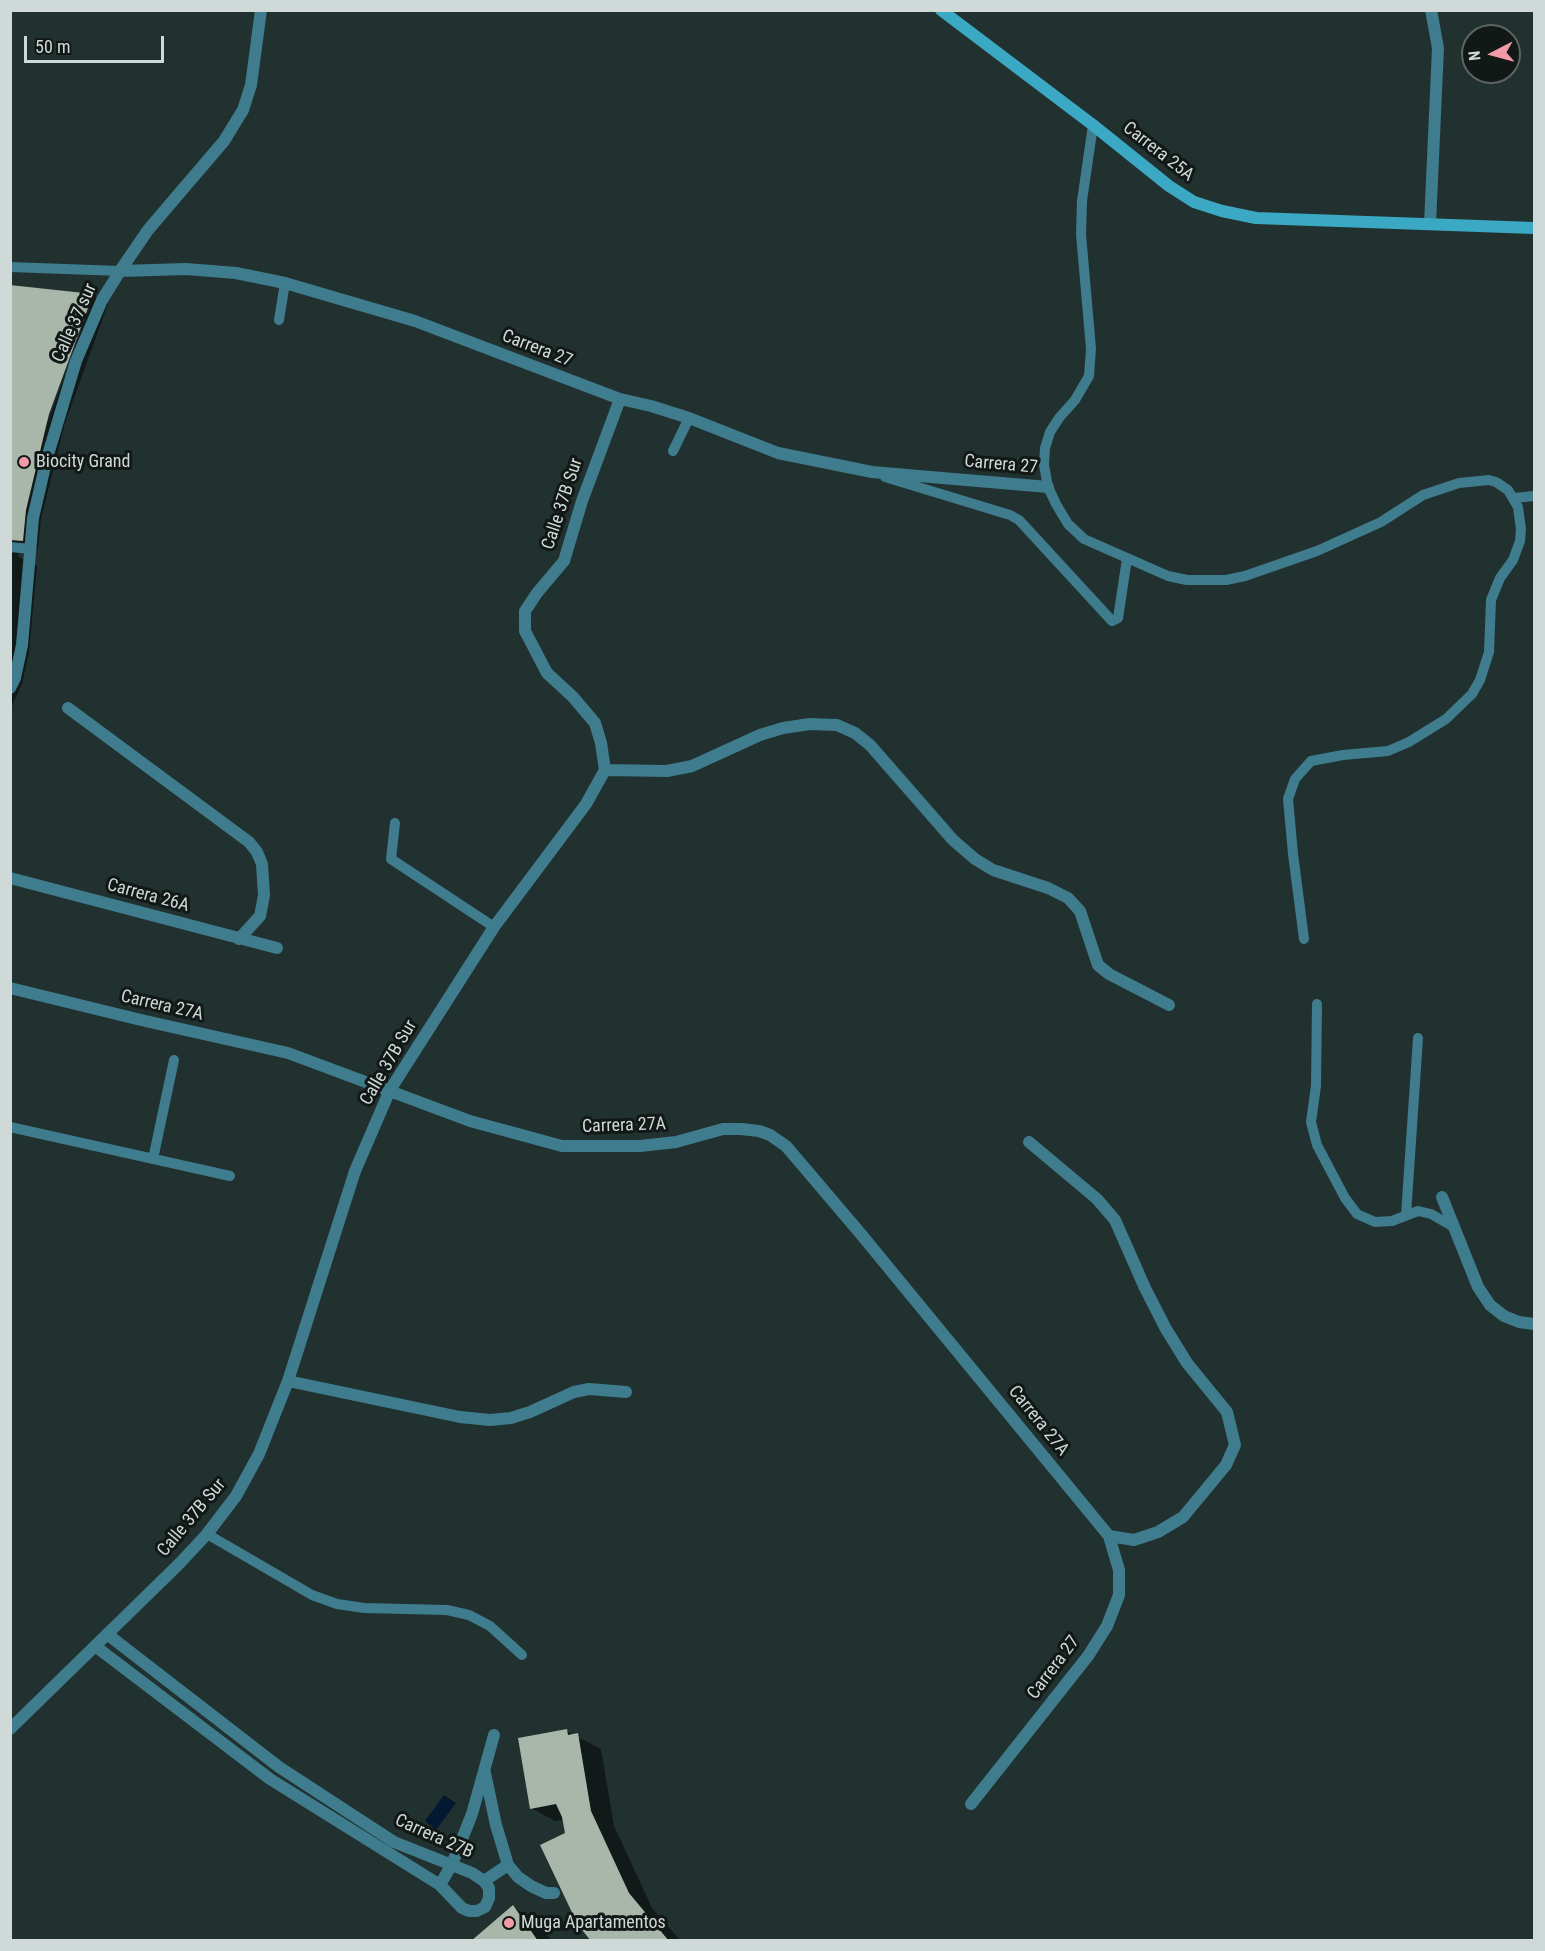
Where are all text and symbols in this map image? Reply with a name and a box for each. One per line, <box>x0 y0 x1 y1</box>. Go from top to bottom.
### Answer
scale bar <box>27 24 166 62</box>
north arrow <box>1461 24 1521 84</box>
text: 50 m <box>35 36 70 57</box>
text: N <box>1465 50 1485 62</box>
street label: Carrera 25A <box>1118 118 1198 186</box>
street label: Calle 37 sur <box>48 280 102 366</box>
street label: Carrera 27 <box>499 326 575 372</box>
place label: Biocity Grand <box>36 451 130 473</box>
street label: Carrera 27 <box>963 451 1039 479</box>
marker: Biocity Grand <box>17 455 31 469</box>
street label: Calle 37B Sur <box>538 456 588 552</box>
street label: Carrera 26A <box>105 875 191 917</box>
street label: Carrera 27A <box>119 986 205 1026</box>
street label: Calle 37B Sur <box>356 1017 422 1109</box>
street label: Carrera 27A <box>582 1114 666 1138</box>
street label: Carrera 27A <box>1003 1382 1073 1460</box>
street label: Calle 37B Sur <box>153 1475 231 1561</box>
street label: Carrera 27 <box>1023 1632 1085 1704</box>
street label: Carrera 27B <box>391 1810 477 1864</box>
place label: Muga Apartamentos <box>521 1912 666 1934</box>
marker: Muga Apartamentos <box>502 1916 516 1930</box>

